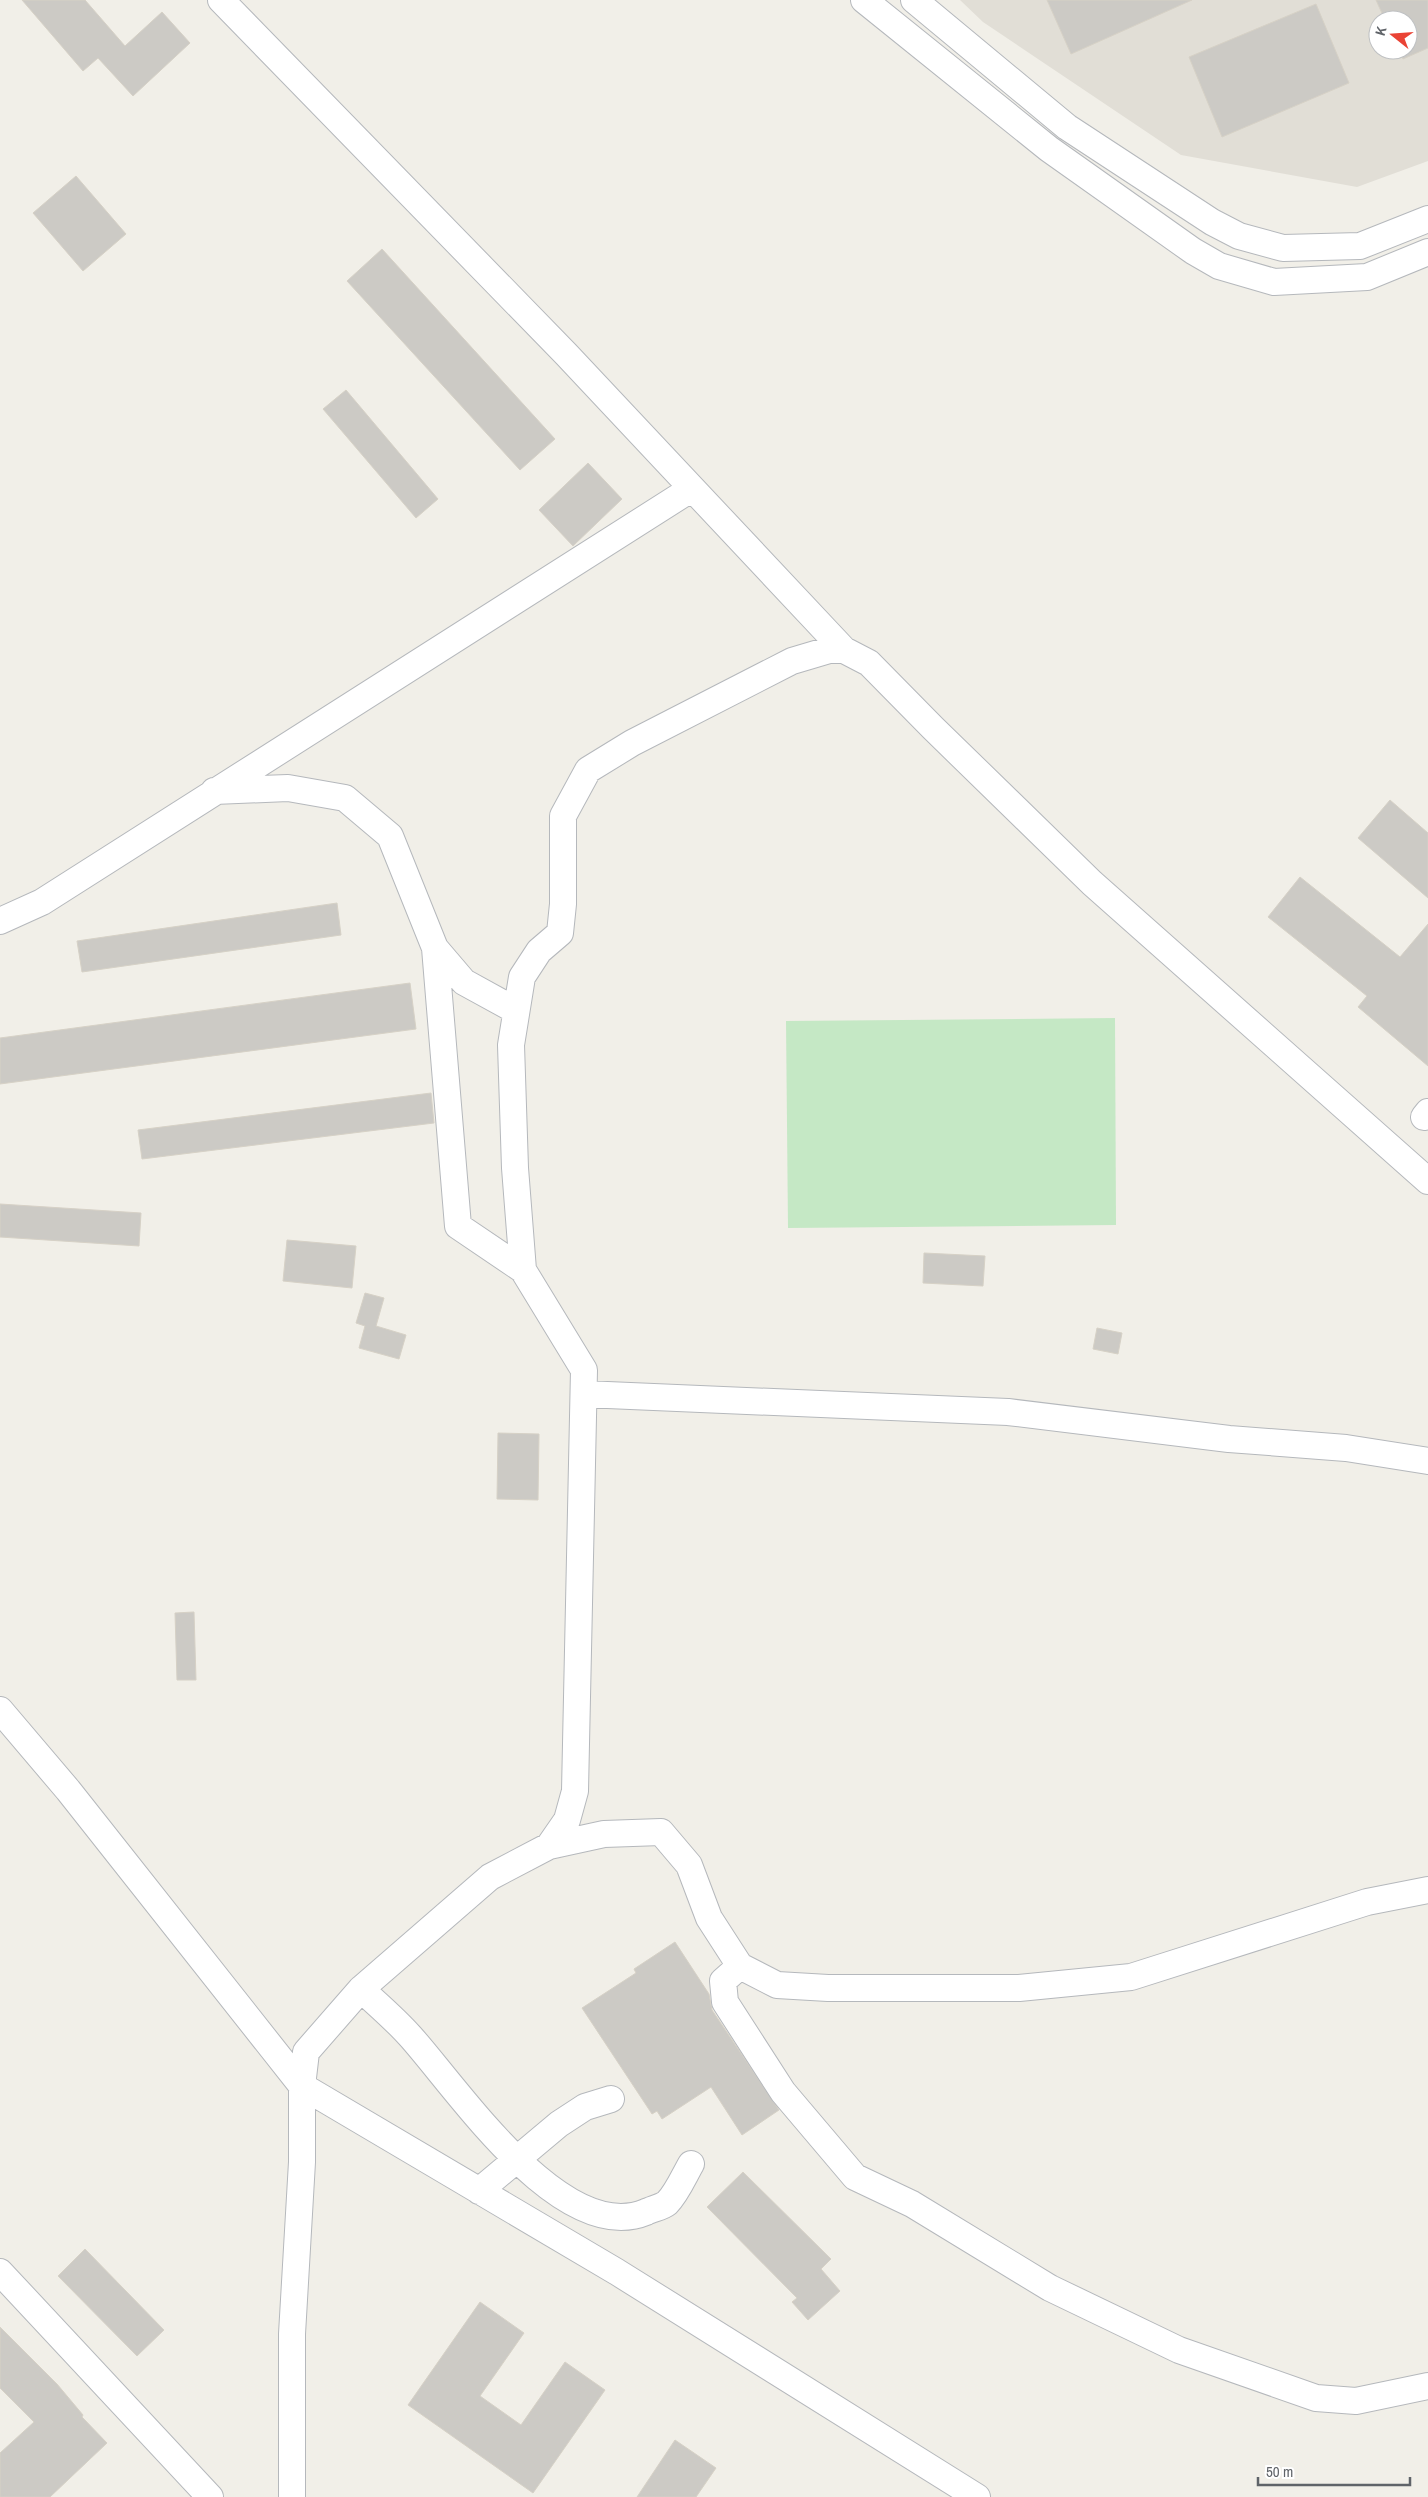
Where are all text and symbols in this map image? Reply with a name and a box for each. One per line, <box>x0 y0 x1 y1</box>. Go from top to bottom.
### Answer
north arrow <box>1368 10 1418 60</box>
text: K <box>1371 24 1391 38</box>
scale bar <box>1258 2454 1410 2486</box>
text: 50 m <box>1266 2461 1293 2482</box>

